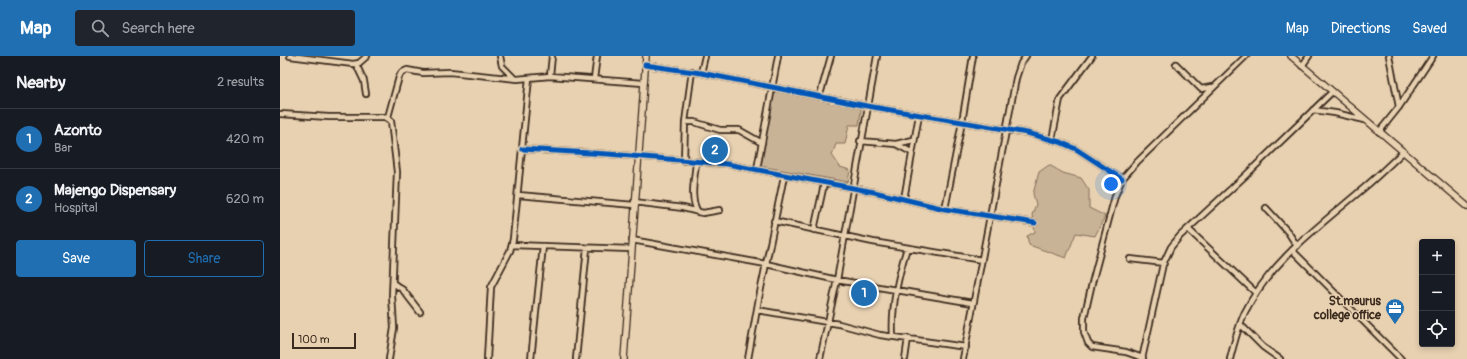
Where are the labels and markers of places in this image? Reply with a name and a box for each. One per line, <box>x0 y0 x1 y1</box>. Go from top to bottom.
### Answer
pin: 2 <box>702 135 728 165</box>
pin: 1 <box>851 278 877 308</box>
place label: St.maurus college office <box>1313 294 1382 323</box>
office icon: St.maurus college office <box>1384 297 1406 325</box>

